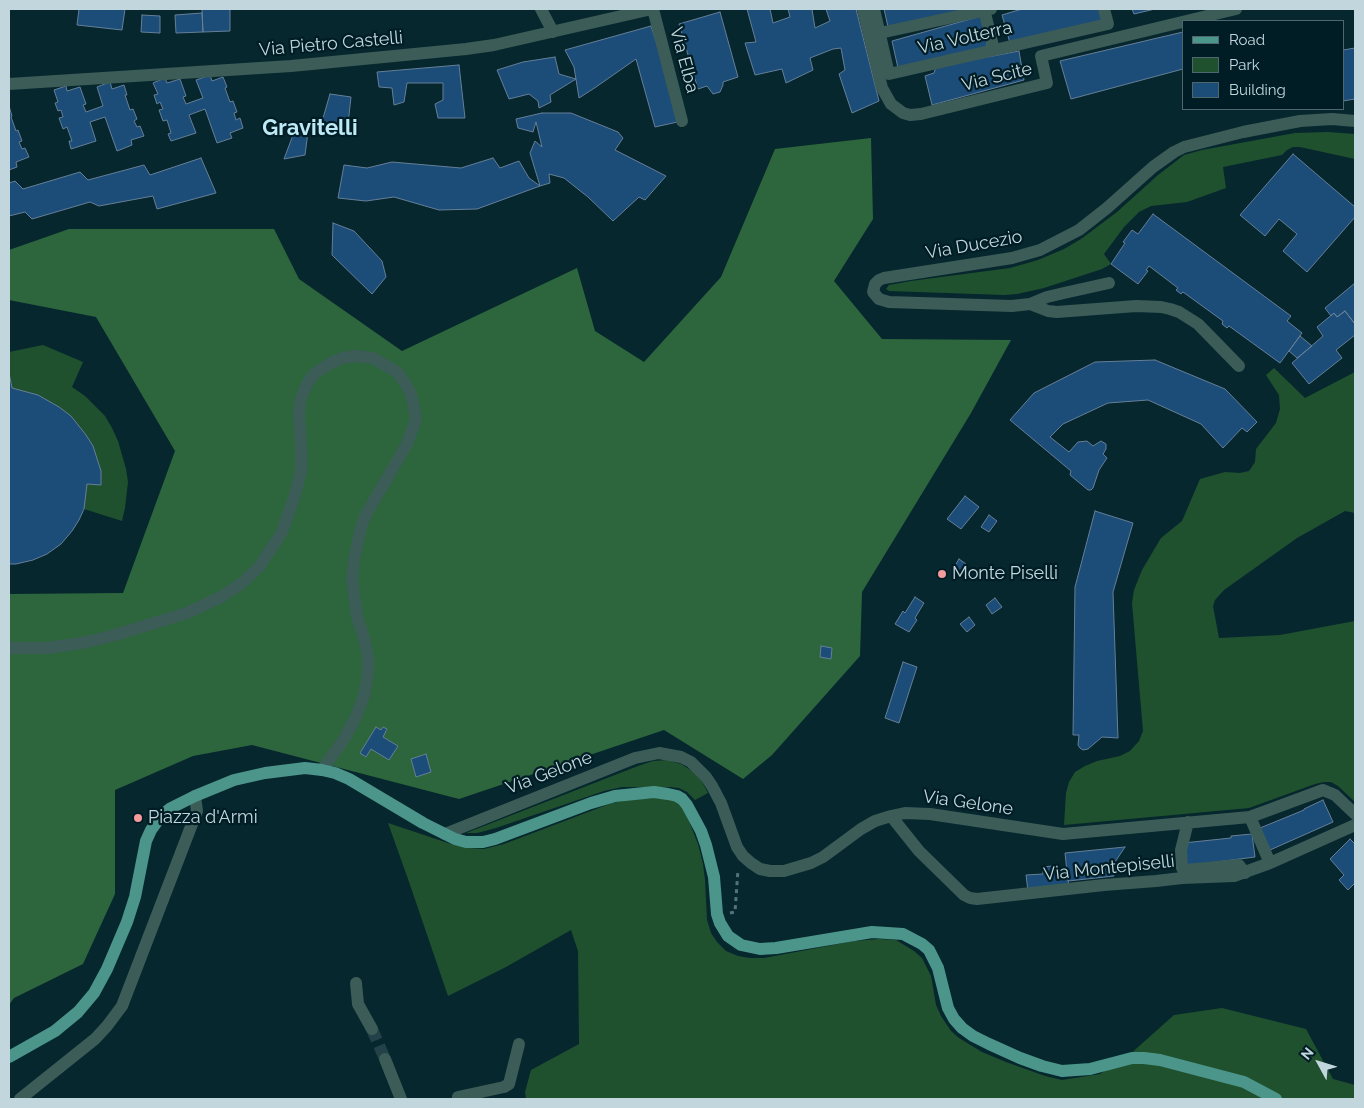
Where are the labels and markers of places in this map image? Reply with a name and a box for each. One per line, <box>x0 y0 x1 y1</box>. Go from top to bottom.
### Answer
place label: Monte Piselli <box>952 563 1058 585</box>
marker: Monte Piselli <box>936 568 948 580</box>
place label: Piazza d'Armi <box>148 807 258 829</box>
marker: Piazza d'Armi <box>132 812 144 824</box>

